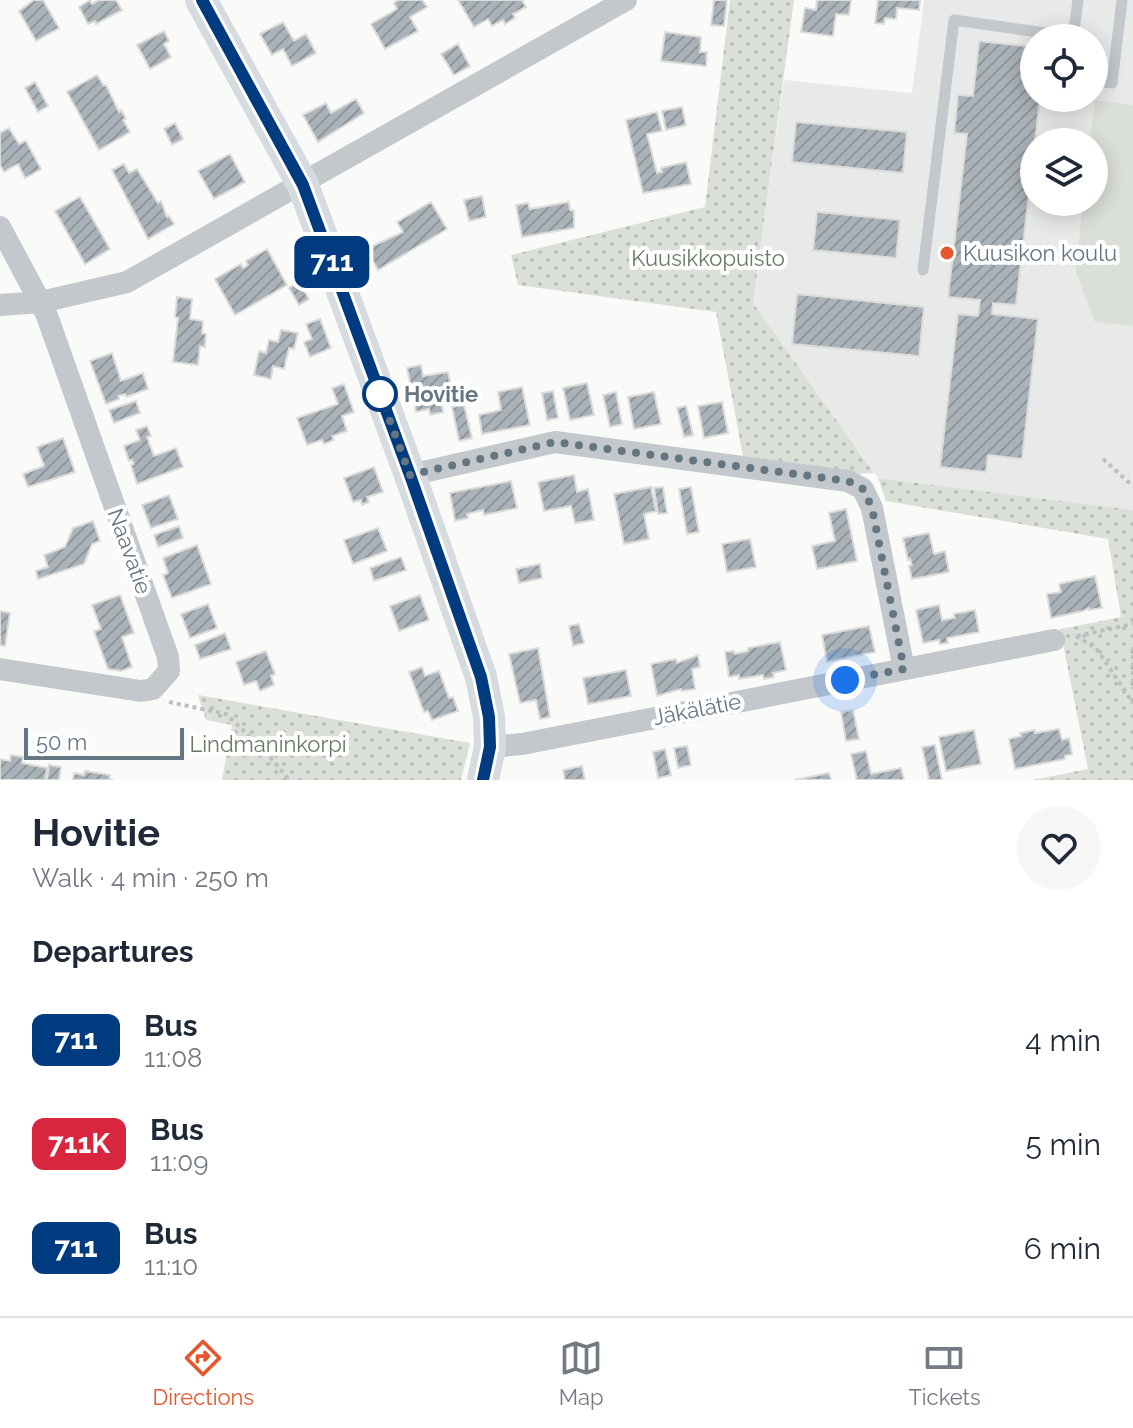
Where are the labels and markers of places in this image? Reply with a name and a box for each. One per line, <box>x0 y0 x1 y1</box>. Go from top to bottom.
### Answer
place label: Kuusikon koulu <box>963 240 1117 266</box>
marker: Kuusikon koulu <box>938 244 956 262</box>
marker: Hovitie <box>363 377 397 411</box>
place label: Hovitie <box>404 381 478 407</box>

